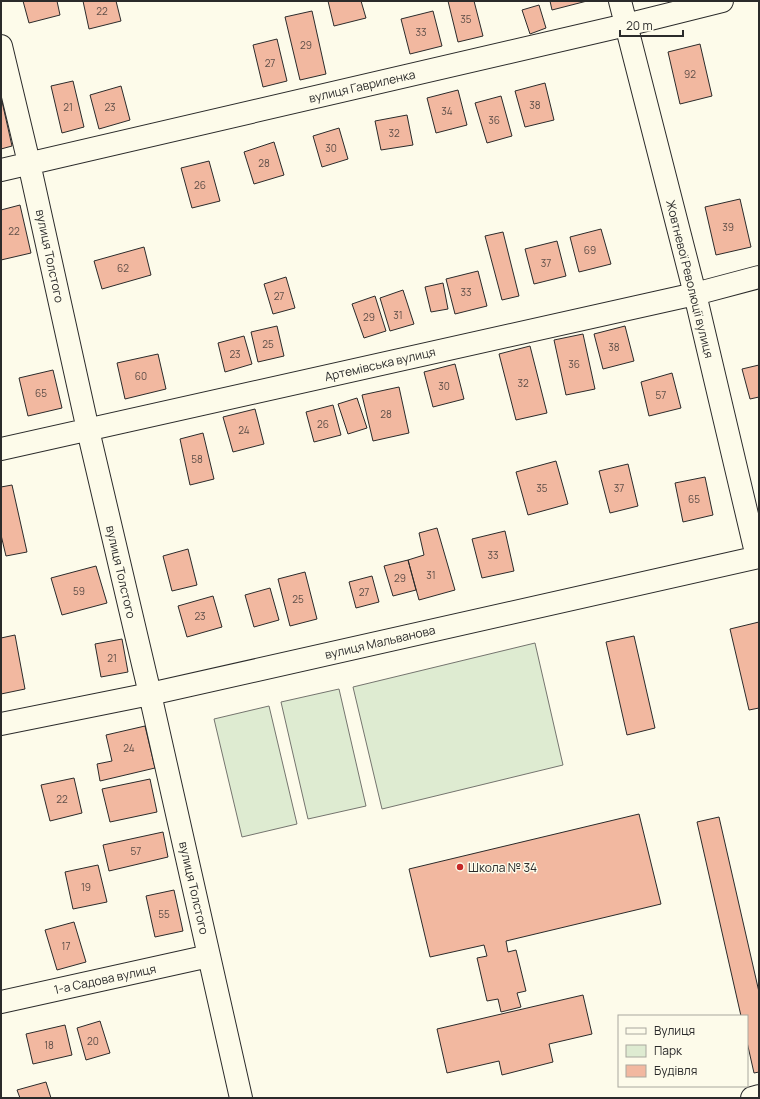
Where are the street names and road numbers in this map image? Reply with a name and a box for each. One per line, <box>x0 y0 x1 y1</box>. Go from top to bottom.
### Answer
street label: вулиця Гавриленка <box>307 65 417 107</box>
street label: Жовтневої Революції вулиця <box>662 198 718 360</box>
street label: вулиця Толстого <box>32 208 68 304</box>
street label: Артемівська вулиця <box>323 343 437 385</box>
street label: вулиця Толстого <box>102 524 140 620</box>
street label: вулиця Мальванова <box>323 621 437 663</box>
street label: вулиця Толстого <box>175 840 213 936</box>
street label: 1-а Садова вулиця <box>52 960 158 998</box>

